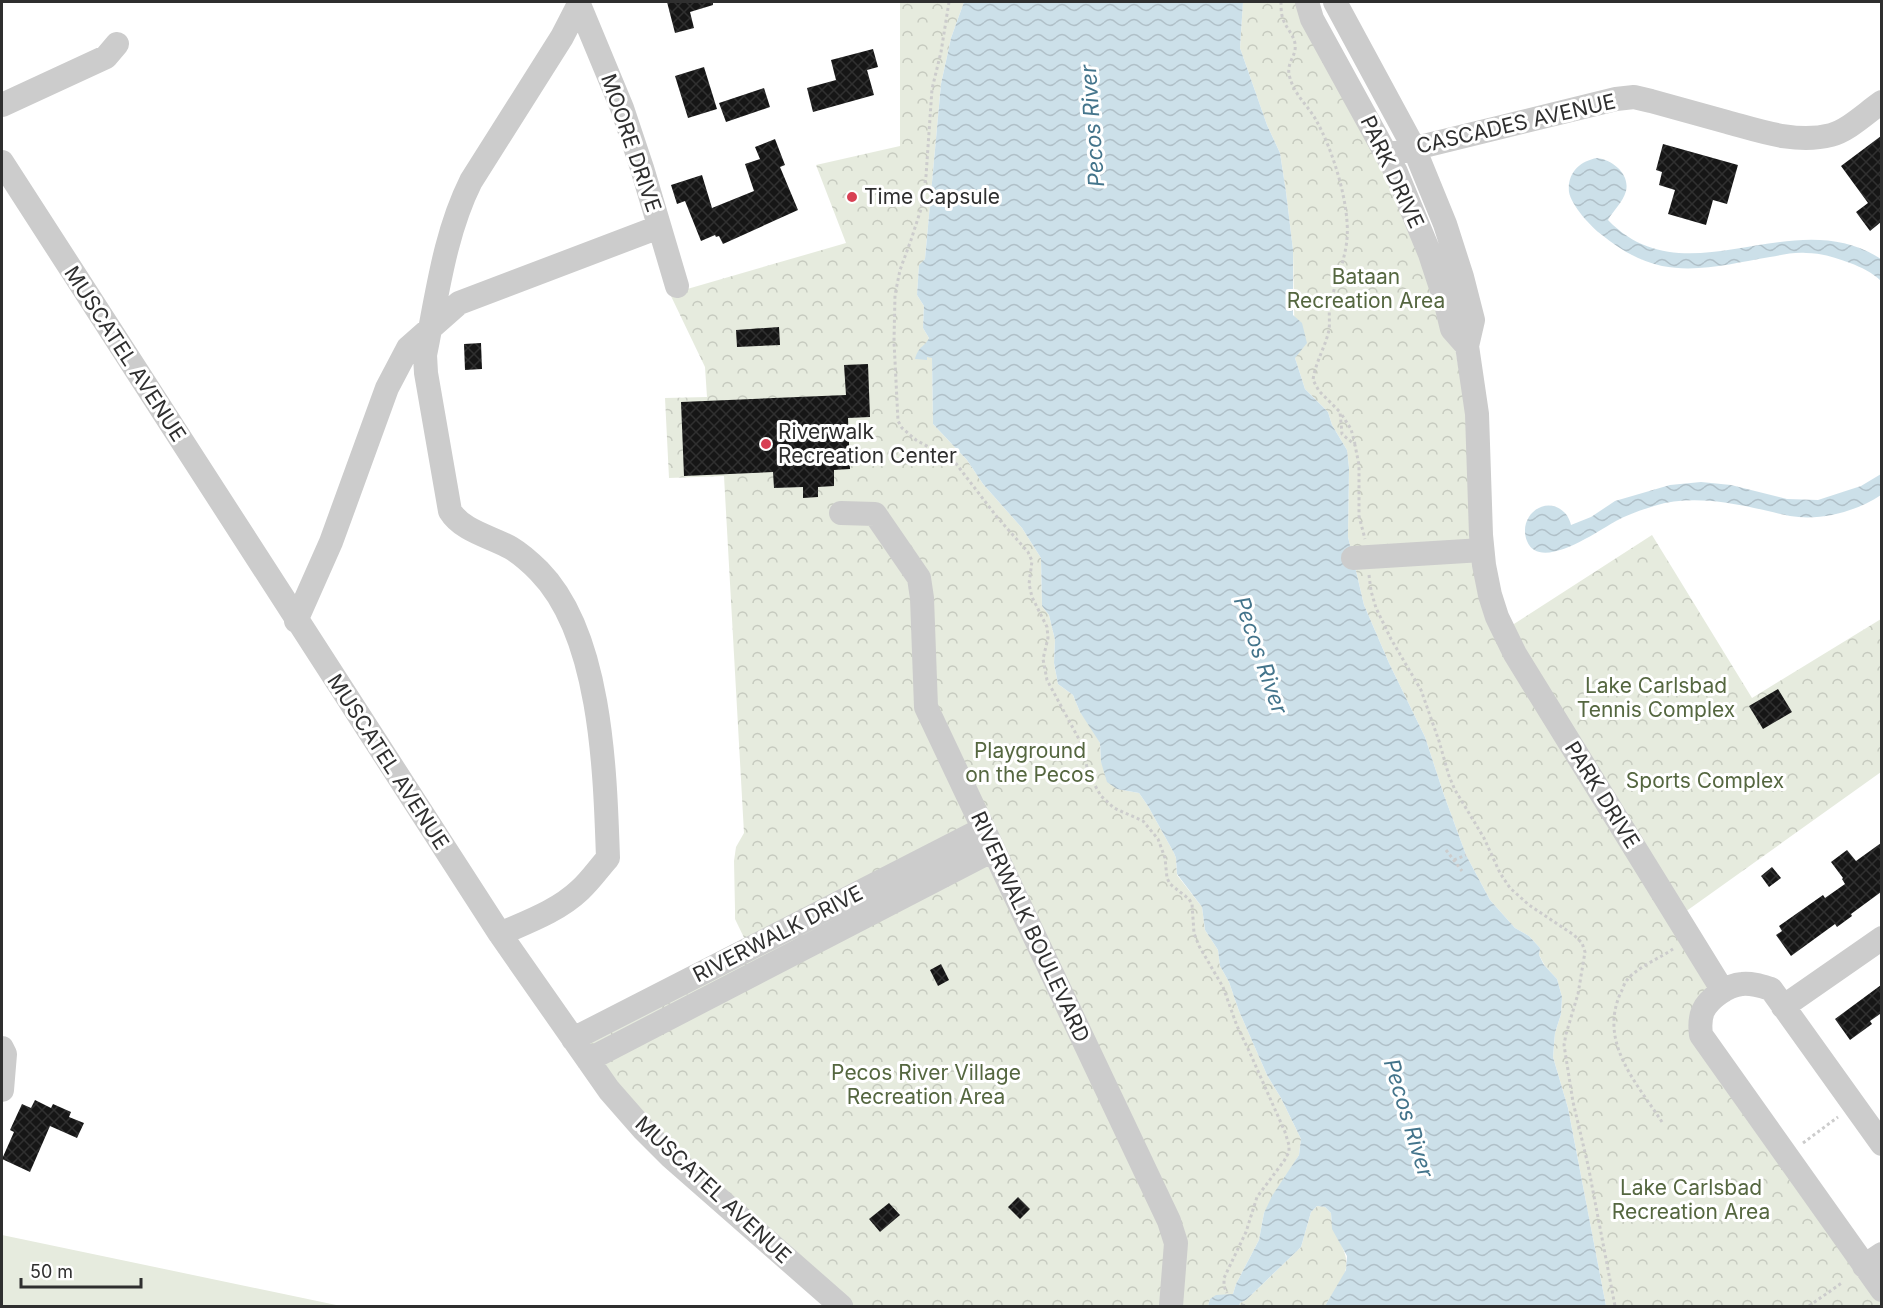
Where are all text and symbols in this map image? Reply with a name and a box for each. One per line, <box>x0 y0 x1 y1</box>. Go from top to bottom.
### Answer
water label: Pecos River <box>1075 63 1109 188</box>
street label: MOORE DRIVE <box>596 70 667 215</box>
street label: CASCADES AVENUE <box>1414 88 1618 159</box>
street label: PARK DRIVE <box>1355 112 1429 232</box>
place label: Time Capsule <box>864 184 1000 209</box>
marker: Time Capsule <box>845 190 859 204</box>
street label: MUSCATEL AVENUE <box>59 261 191 446</box>
park label: Bataan Recreation Area <box>1287 264 1445 313</box>
place label: Riverwalk Recreation Center <box>778 419 957 468</box>
marker: Riverwalk Recreation Center <box>759 437 773 451</box>
water label: Pecos River <box>1229 593 1293 718</box>
street label: MUSCATEL AVENUE <box>322 669 454 854</box>
park label: Lake Carlsbad Tennis Complex <box>1577 673 1735 722</box>
street label: PARK DRIVE <box>1560 737 1645 853</box>
park label: Playground on the Pecos <box>965 738 1095 787</box>
park label: Sports Complex <box>1626 768 1784 793</box>
street label: RIVERWALK BOULEVARD <box>966 807 1095 1046</box>
street label: RIVERWALK DRIVE <box>689 880 867 987</box>
water label: Pecos River <box>1379 1056 1440 1181</box>
park label: Pecos River Village Recreation Area <box>831 1060 1021 1109</box>
street label: MUSCATEL AVENUE <box>630 1111 796 1268</box>
park label: Lake Carlsbad Recreation Area <box>1612 1175 1770 1224</box>
scale bar <box>21 1251 141 1289</box>
text: 50 m <box>30 1261 73 1282</box>

